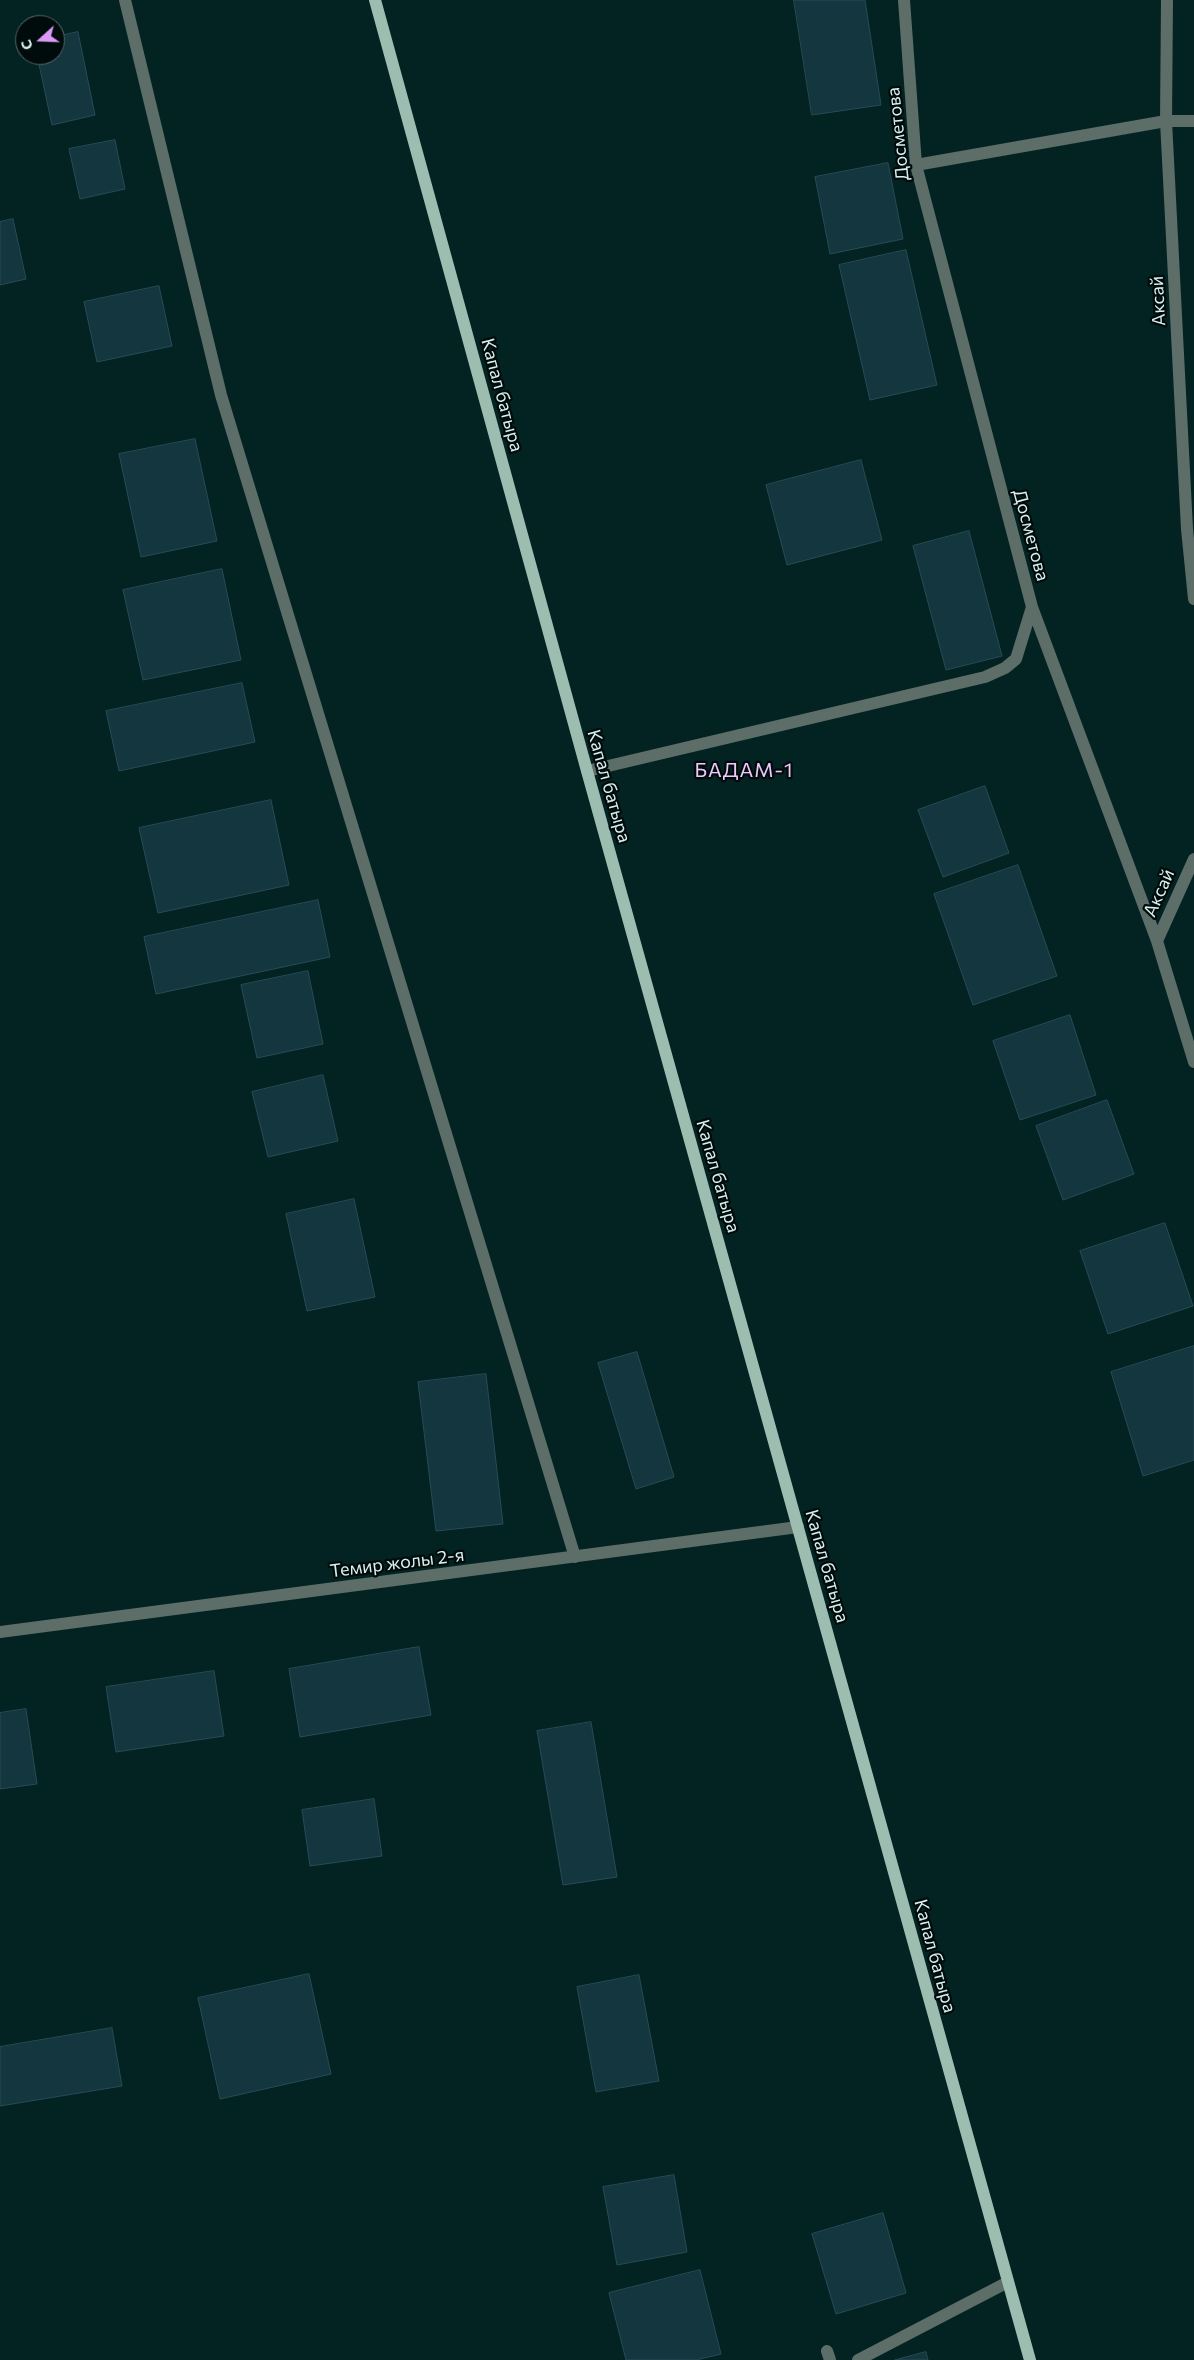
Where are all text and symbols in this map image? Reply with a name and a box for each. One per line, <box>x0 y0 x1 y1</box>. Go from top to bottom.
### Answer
north arrow <box>15 15 65 65</box>
text: С <box>17 38 36 52</box>
street label: Досметова <box>882 86 914 182</box>
street label: Аксай <box>1146 275 1170 327</box>
street label: Капал батыра <box>476 336 528 454</box>
street label: Досметова <box>1008 487 1054 583</box>
street label: Капал батыра <box>583 727 635 845</box>
district label: БАДАМ-1 <box>694 758 794 782</box>
street label: Аксай <box>1139 866 1179 920</box>
street label: Капал батыра <box>692 1117 744 1235</box>
street label: Капал батыра <box>801 1507 853 1625</box>
street label: Темир жолы 2-я <box>329 1544 465 1582</box>
street label: Капал батыра <box>909 1897 961 2015</box>

